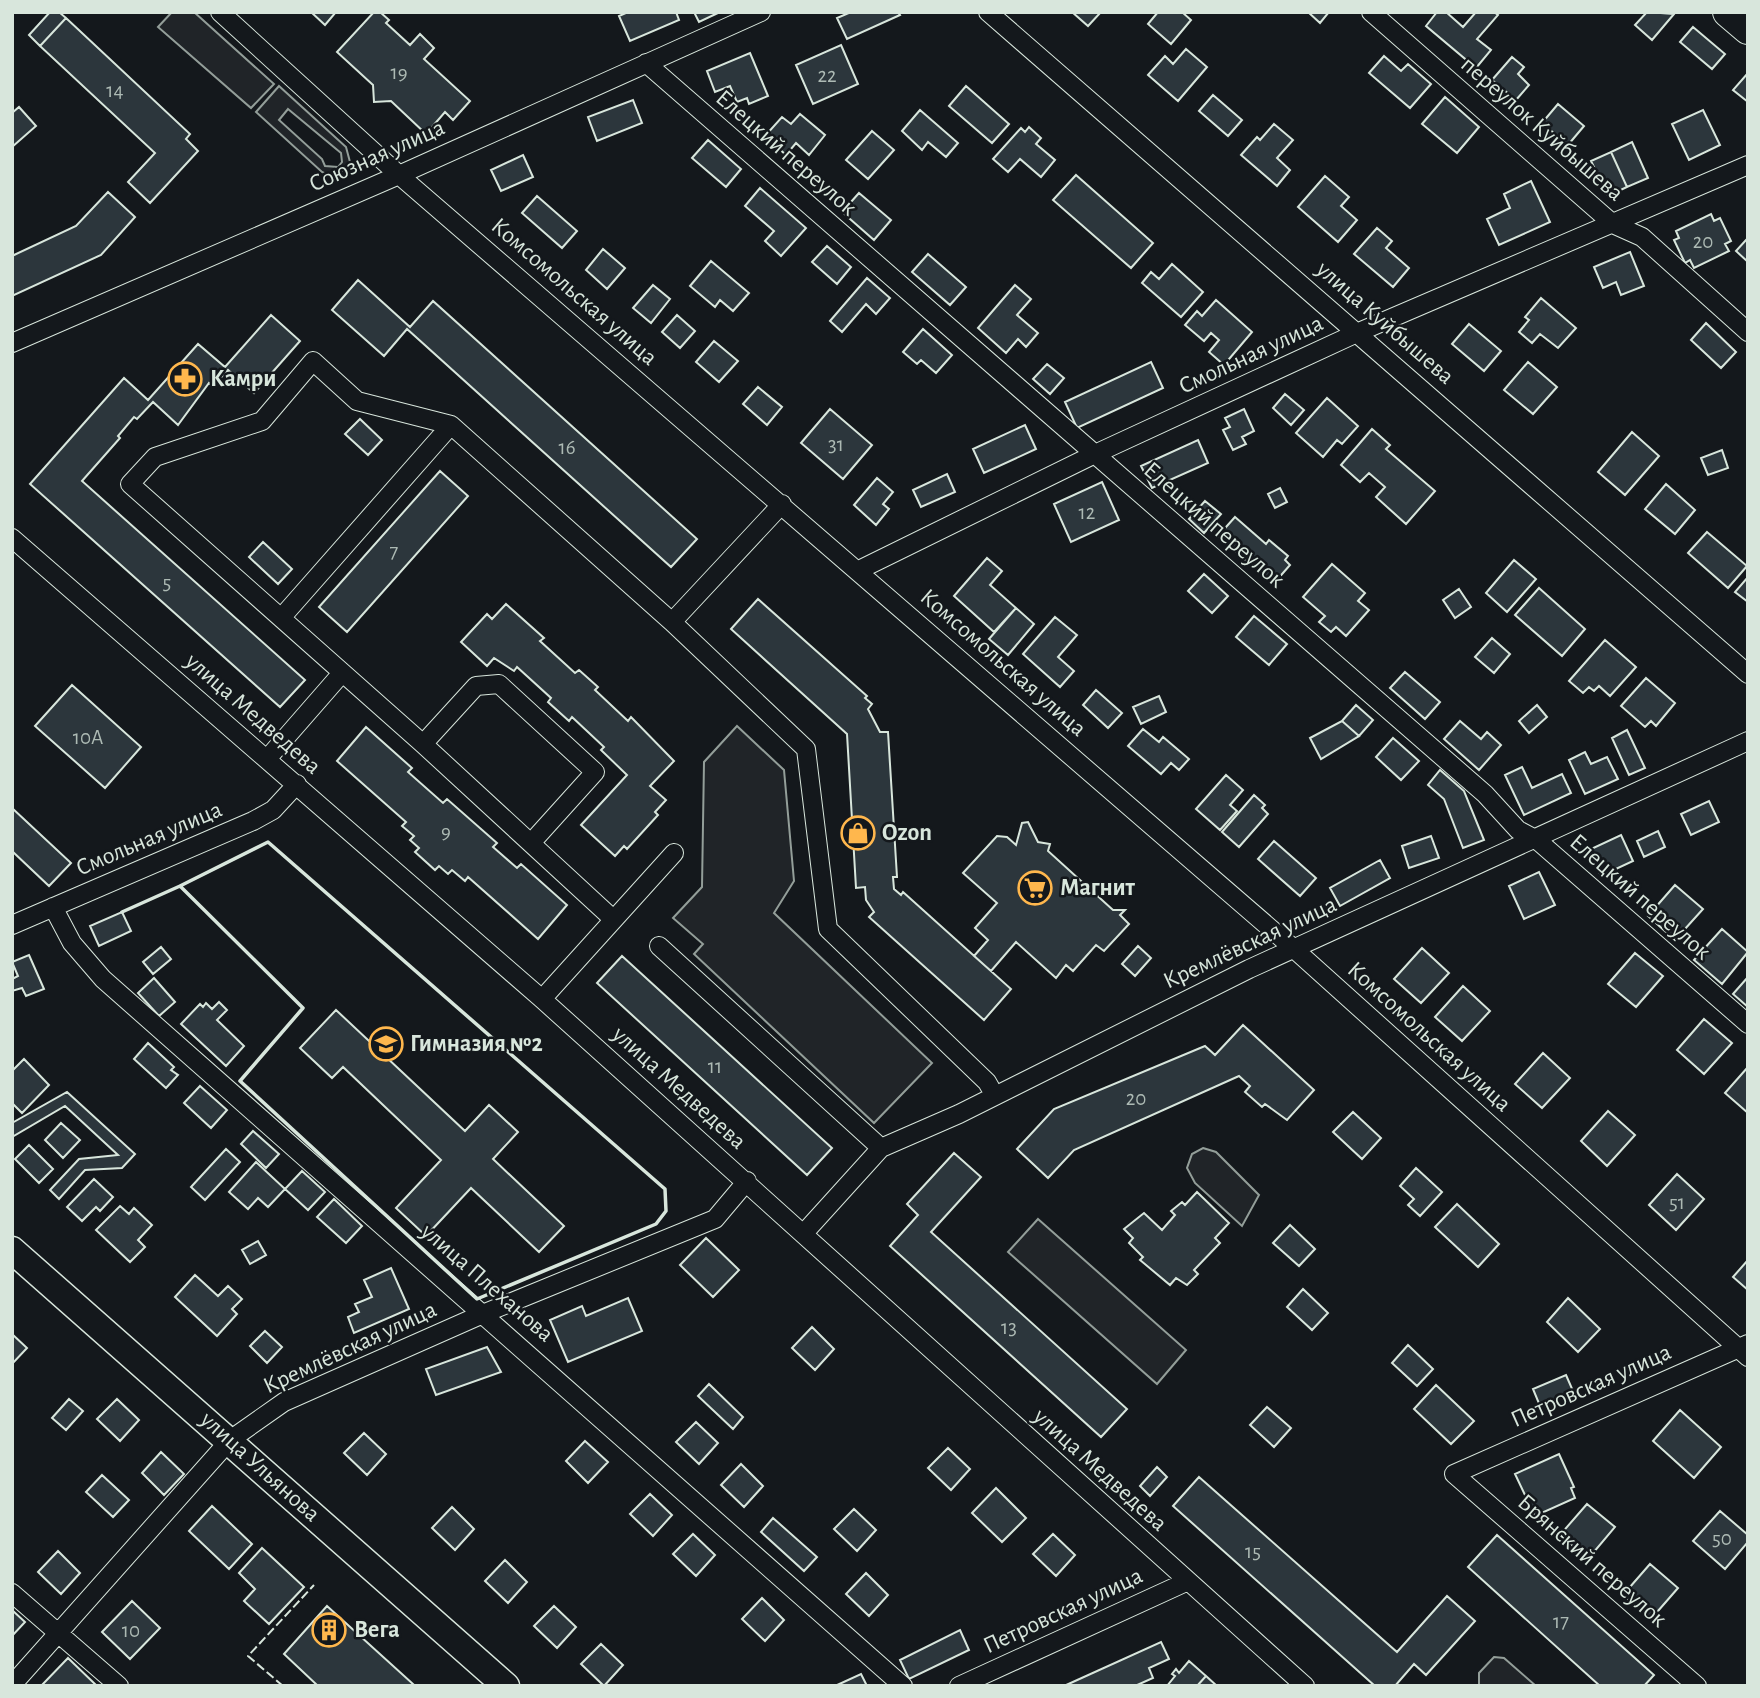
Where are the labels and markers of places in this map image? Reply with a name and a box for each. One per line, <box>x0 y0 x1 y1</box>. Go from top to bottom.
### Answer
pharmacy icon: Камри <box>166 360 204 398</box>
place label: Камри <box>210 367 276 391</box>
shop icon: Ozon <box>839 814 877 852</box>
place label: Ozon <box>882 821 932 845</box>
supermarket icon: Магнит <box>1016 869 1054 907</box>
place label: Магнит <box>1060 876 1136 900</box>
school or university icon: Гимназия №2 <box>367 1025 405 1063</box>
place label: Гимназия №2 <box>410 1032 543 1056</box>
building icon: Вега <box>310 1611 348 1649</box>
place label: Вега <box>354 1618 400 1642</box>

